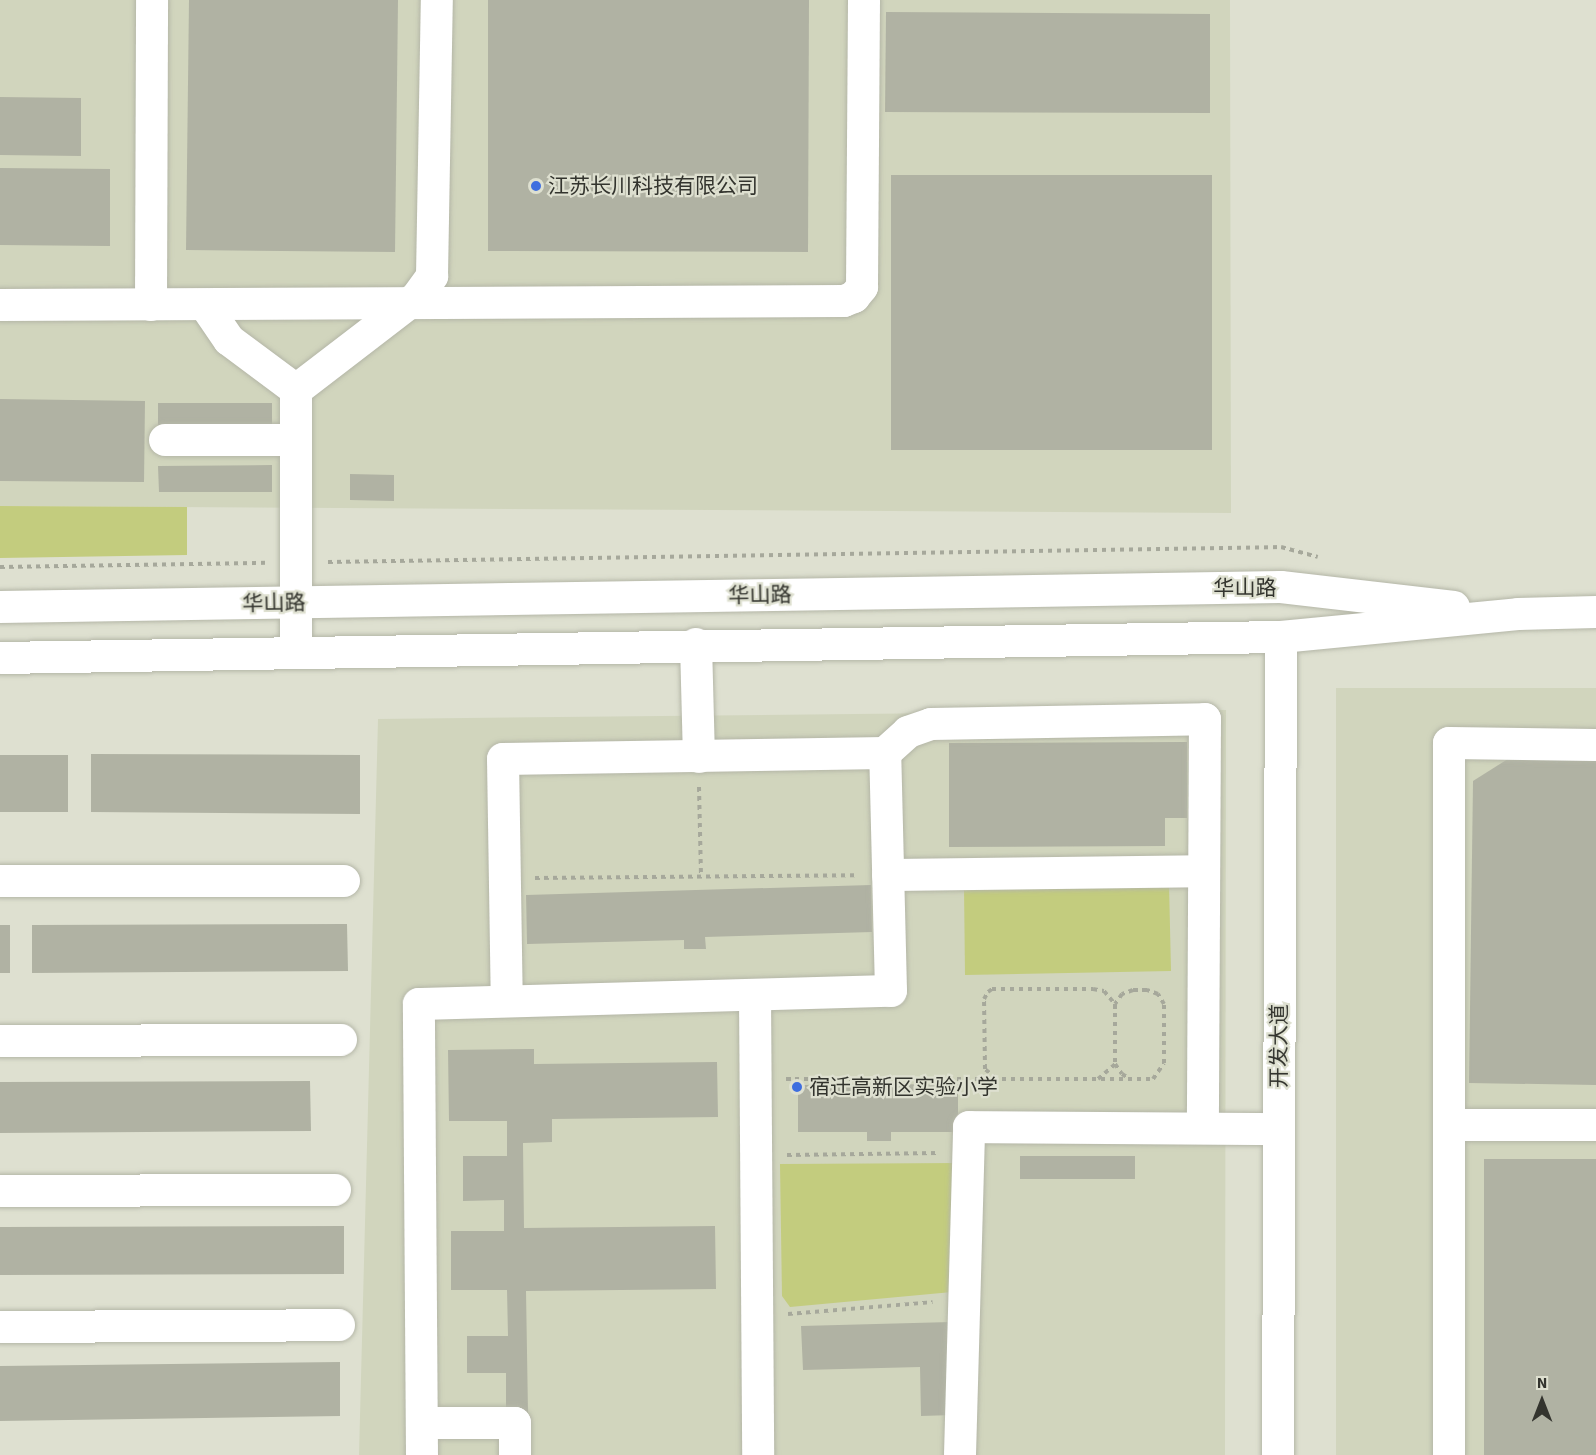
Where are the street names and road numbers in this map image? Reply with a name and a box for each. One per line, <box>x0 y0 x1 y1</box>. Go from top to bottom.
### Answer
street label: 华山路 <box>1214 575 1276 601</box>
street label: 华山路 <box>728 582 792 608</box>
street label: 华山路 <box>242 590 306 616</box>
street label: 开发大道 <box>1266 1004 1292 1088</box>

